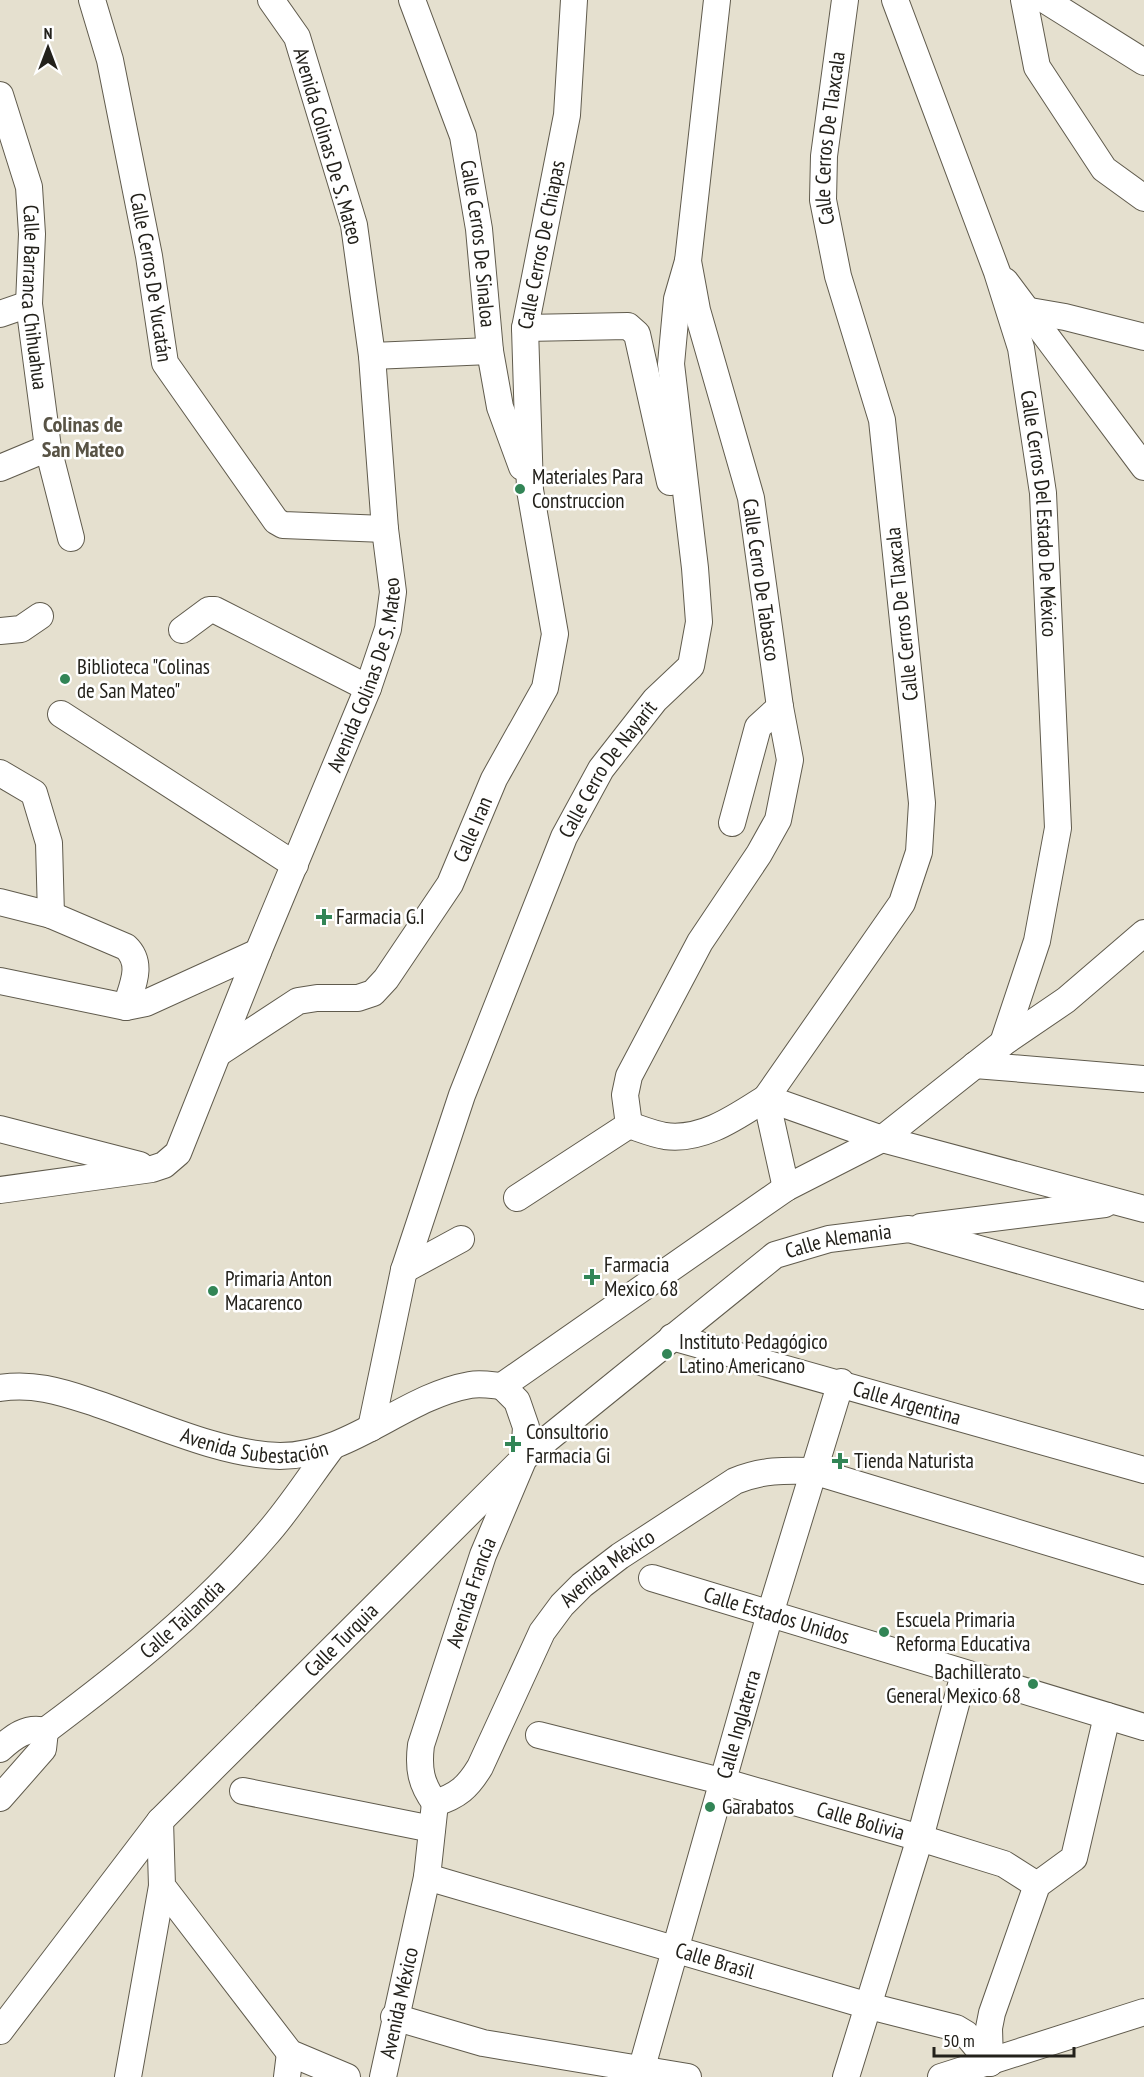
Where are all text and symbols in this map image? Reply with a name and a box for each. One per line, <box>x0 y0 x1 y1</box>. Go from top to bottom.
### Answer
north arrow <box>18 18 78 78</box>
text: N <box>44 23 52 43</box>
street label: Avenida Colinas De S. Mateo <box>287 44 369 247</box>
street label: Calle Cerros De Tlaxcala <box>809 50 851 227</box>
street label: Calle Cerros De Sinaloa <box>454 158 502 328</box>
street label: Calle Cerros De Chiapas <box>511 158 571 331</box>
street label: Calle Cerros De Yucatán <box>124 190 179 364</box>
street label: Calle Barranca Chihuahua <box>16 204 54 391</box>
street label: Calle Cerros Del Estado De México <box>1015 388 1063 638</box>
district label: Colinas de San Mateo <box>42 410 124 463</box>
place label: Materiales Para Construccion <box>532 463 643 514</box>
marker: Materiales Para Construccion <box>513 482 527 496</box>
street label: Calle Cerro De Tabasco <box>737 497 786 663</box>
street label: Calle Cerros De Tlaxcala <box>879 526 924 702</box>
street label: Avenida Colinas De S. Mateo <box>321 576 406 776</box>
place label: Biblioteca "Colinas de San Mateo" <box>77 653 210 704</box>
marker: Biblioteca "Colinas de San Mateo" <box>58 672 72 686</box>
street label: Calle Cerro De Nayarit <box>552 695 663 842</box>
street label: Calle Iran <box>447 792 498 866</box>
place label: Farmacia G.I <box>336 903 425 930</box>
marker: Farmacia G.I <box>317 910 331 924</box>
street label: Calle Alemania <box>782 1217 893 1264</box>
place label: Farmacia Mexico 68 <box>604 1251 678 1302</box>
place label: Primaria Anton Macarenco <box>225 1265 332 1316</box>
marker: Farmacia Mexico 68 <box>585 1270 599 1284</box>
marker: Primaria Anton Macarenco <box>206 1284 220 1298</box>
place label: Instituto Pedagógico Latino Americano <box>679 1328 828 1379</box>
marker: Instituto Pedagógico Latino Americano <box>660 1347 674 1361</box>
street label: Calle Argentina <box>850 1375 964 1431</box>
place label: Consultorio Farmacia Gi <box>526 1418 611 1469</box>
street label: Avenida Subestación <box>177 1421 331 1469</box>
marker: Consultorio Farmacia Gi <box>504 1435 522 1453</box>
place label: Tienda Naturista <box>854 1447 974 1474</box>
marker: Tienda Naturista <box>831 1452 849 1470</box>
street label: Avenida México <box>554 1523 660 1613</box>
street label: Avenida Francia <box>440 1533 502 1651</box>
street label: Calle Tailandia <box>134 1574 230 1664</box>
street label: Calle Estados Unidos <box>700 1580 853 1650</box>
street label: Calle Turquia <box>298 1597 384 1683</box>
place label: Escuela Primaria Reforma Educativa <box>896 1606 1030 1657</box>
marker: Escuela Primaria Reforma Educativa <box>877 1625 891 1639</box>
place label: Bachillerato General Mexico 68 <box>886 1658 1021 1709</box>
street label: Calle Inglaterra <box>710 1667 766 1782</box>
marker: Bachillerato General Mexico 68 <box>1026 1677 1040 1691</box>
place label: Garabatos <box>722 1793 794 1820</box>
street label: Calle Bolivia <box>814 1795 908 1846</box>
marker: Garabatos <box>703 1800 717 1814</box>
street label: Calle Brasil <box>672 1936 758 1985</box>
street label: Avenida México <box>374 1945 424 2061</box>
scale bar <box>934 2020 1074 2058</box>
text: 50 m <box>943 2029 975 2052</box>

